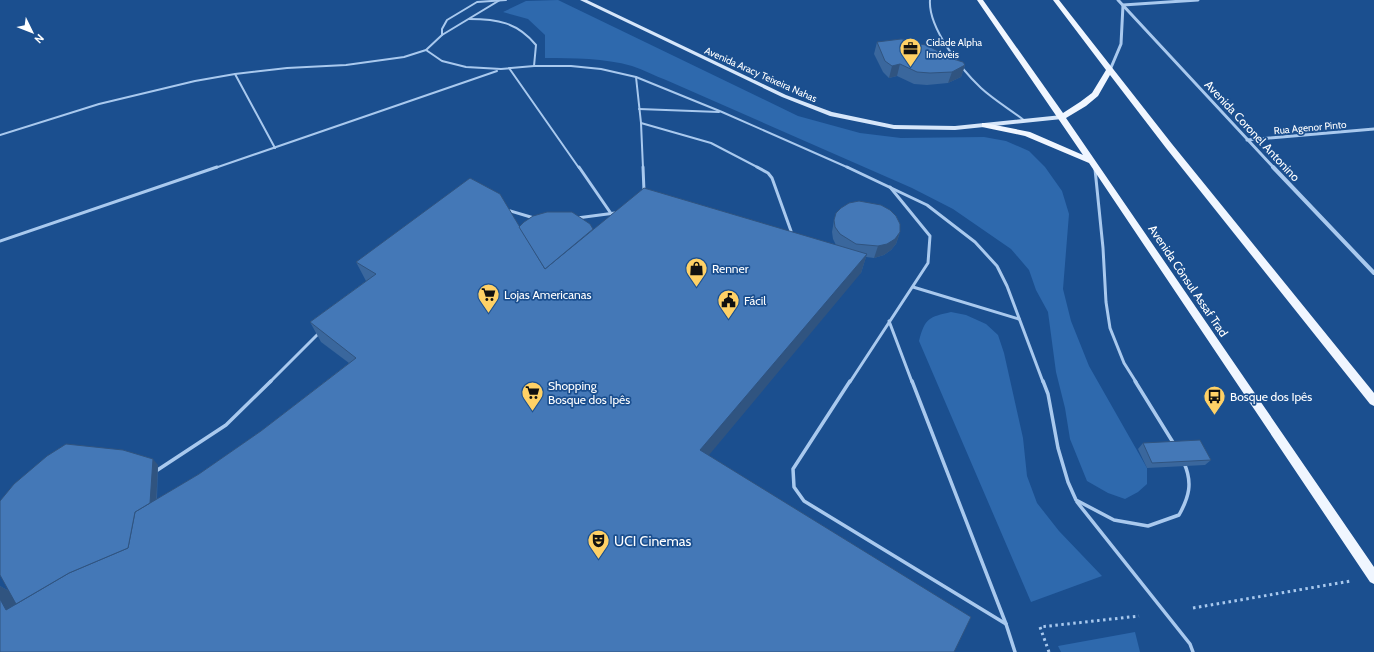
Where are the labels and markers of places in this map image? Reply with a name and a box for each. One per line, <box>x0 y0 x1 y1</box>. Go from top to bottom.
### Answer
office icon: Cidade Alpha Imóveis <box>898 35 924 68</box>
place label: Cidade Alpha Imóveis <box>926 36 982 61</box>
shop icon: Renner <box>683 256 709 289</box>
place label: Renner <box>712 261 749 276</box>
supermarket icon: Lojas Americanas <box>475 282 501 315</box>
place label: Lojas Americanas <box>504 287 592 302</box>
public building icon: Fácil <box>715 288 741 321</box>
place label: Fácil <box>744 293 766 308</box>
place label: Shopping Bosque dos Ipês <box>548 378 630 407</box>
supermarket icon: Shopping Bosque dos Ipês <box>520 380 546 413</box>
bus stop icon: Bosque dos Ipês <box>1201 384 1227 417</box>
place label: Bosque dos Ipês <box>1230 389 1312 404</box>
theatre icon: UCI Cinemas <box>586 528 612 561</box>
place label: UCI Cinemas <box>614 532 691 550</box>

